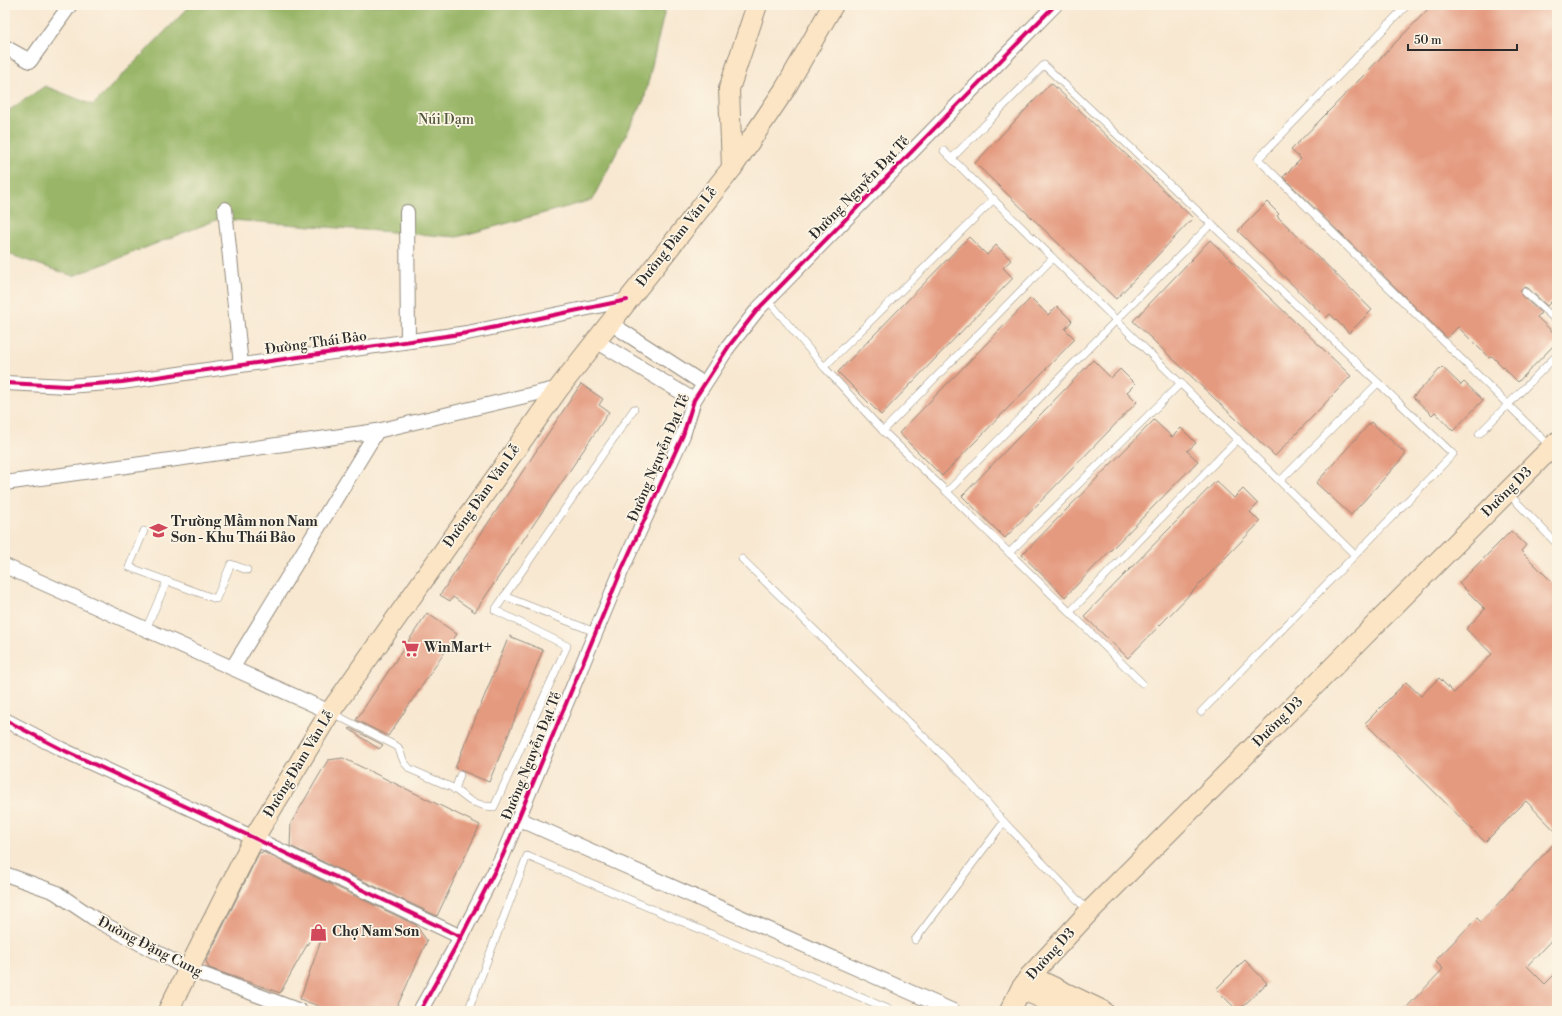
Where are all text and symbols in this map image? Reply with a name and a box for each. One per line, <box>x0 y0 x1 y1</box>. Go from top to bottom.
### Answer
scale bar <box>1408 26 1517 52</box>
text: 50 m <box>1414 33 1442 48</box>
park label: Núi Dạm <box>418 111 474 129</box>
street label: Đường Nguyễn Đạt Tế <box>806 132 914 244</box>
street label: Đường Đàm Văn Lễ <box>632 183 722 291</box>
street label: Đường Thái Bảo <box>264 327 368 359</box>
street label: Đường Nguyễn Đạt Tế <box>624 391 694 525</box>
street label: Đường Đàm Văn Lễ <box>440 441 524 551</box>
street label: Đường D3 <box>1478 463 1536 521</box>
place label: Trường Mầm non Nam Sơn - Khu Thái Bảo <box>171 513 318 547</box>
school or university icon: Trường Mầm non Nam Sơn - Khu Thái Bảo <box>148 520 168 540</box>
supermarket icon: WinMart+ <box>401 638 421 658</box>
place label: WinMart+ <box>423 639 492 657</box>
street label: Đường Nguyễn Đạt Tế <box>498 689 566 823</box>
street label: Đường D3 <box>1249 693 1307 751</box>
street label: Đường Đàm Văn Lễ <box>260 707 338 821</box>
street label: Đường Đặng Cung <box>95 913 206 981</box>
shop icon: Chợ Nam Sơn <box>309 922 329 942</box>
place label: Chợ Nam Sơn <box>332 923 420 941</box>
street label: Đường D3 <box>1023 924 1079 984</box>

